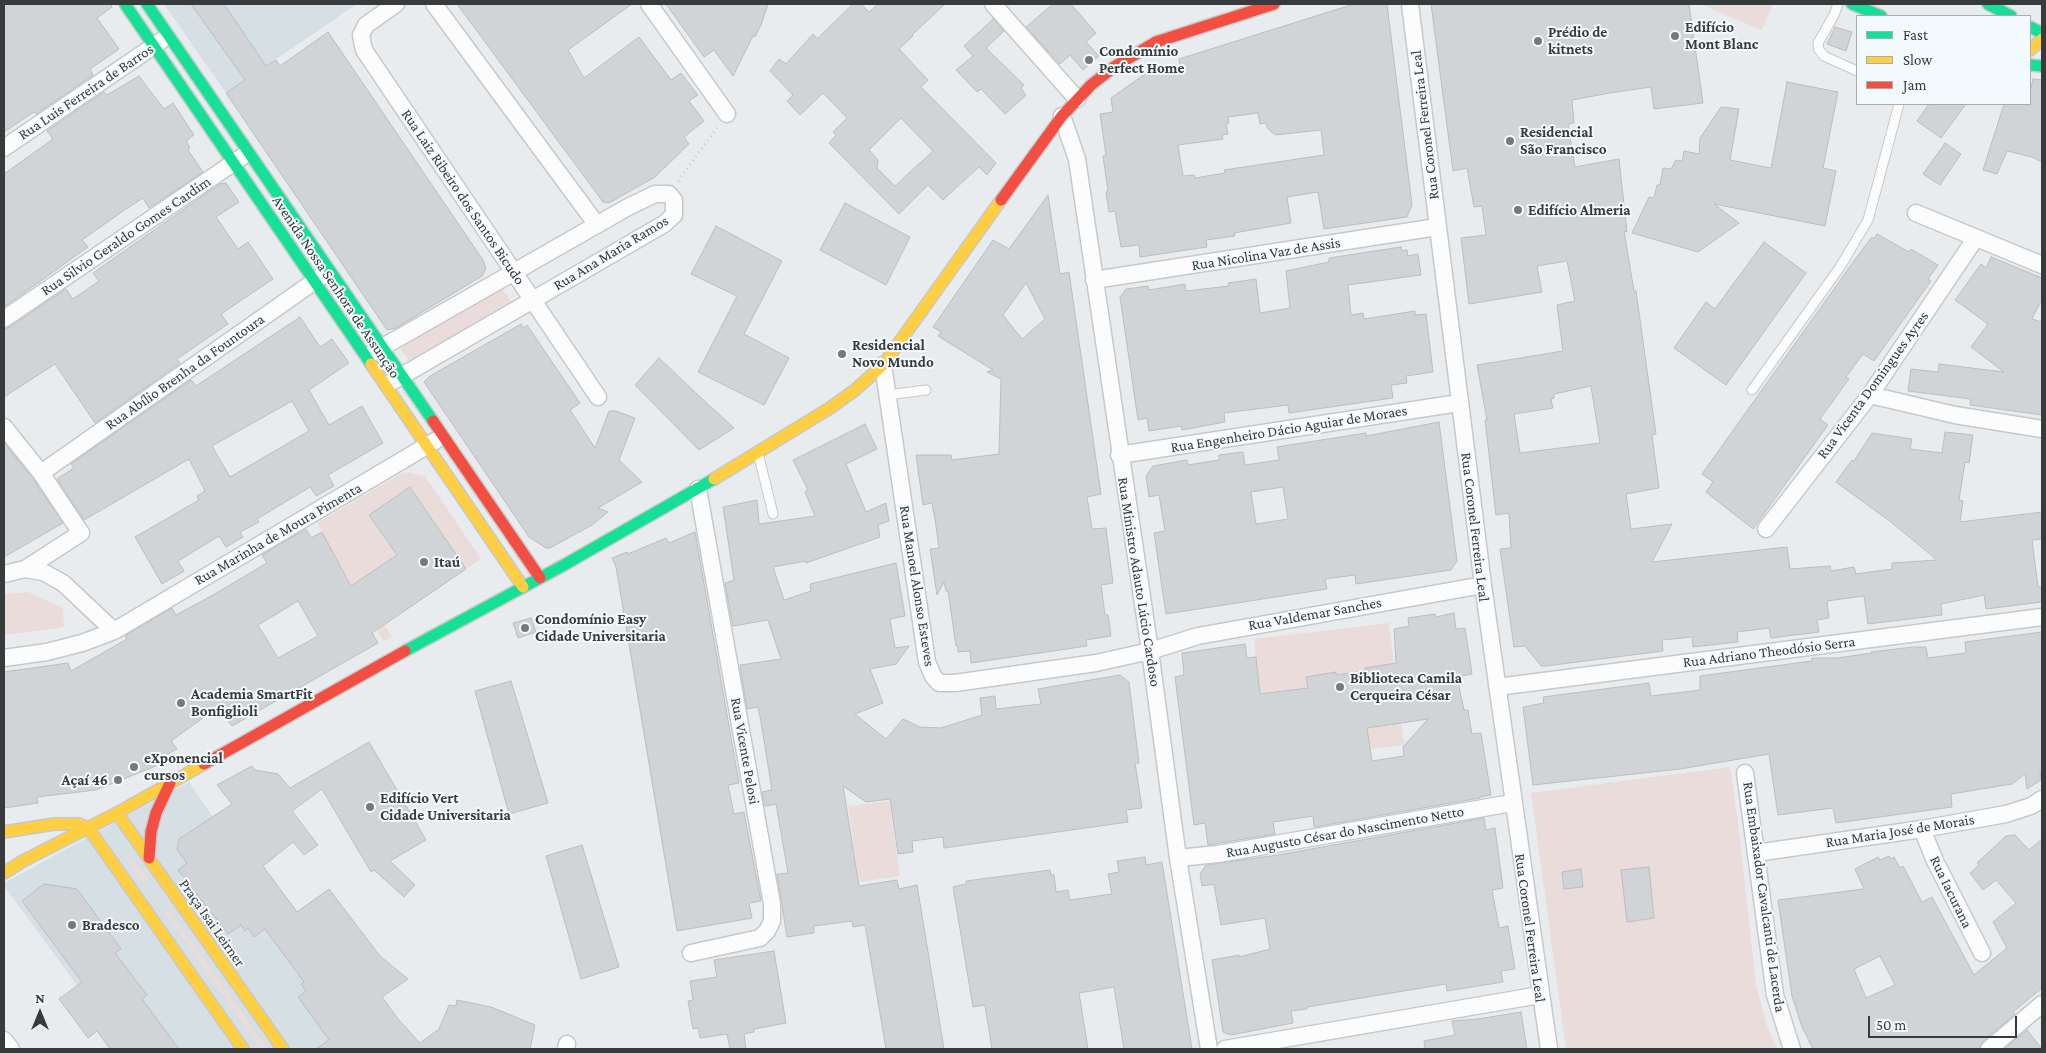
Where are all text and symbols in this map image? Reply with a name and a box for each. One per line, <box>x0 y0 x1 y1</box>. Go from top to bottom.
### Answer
legend <box>1856 15 2031 105</box>
place label: Edifício Mont Blanc <box>1685 18 1759 53</box>
place label: Prédio de kitnets <box>1548 23 1607 58</box>
text: Fast <box>1903 27 1928 43</box>
marker: Edifício Mont Blanc <box>1669 30 1681 42</box>
marker: Prédio de kitnets <box>1532 35 1544 47</box>
street label: Rua Luis Ferreira de Barros <box>15 40 157 144</box>
place label: Condomínio Perfect Home <box>1099 42 1185 77</box>
street label: Rua Coronel Ferreira Leal <box>1407 49 1443 201</box>
text: Slow <box>1903 52 1932 68</box>
marker: Condomínio Perfect Home <box>1083 54 1095 66</box>
text: Jam <box>1903 77 1926 93</box>
street label: Rua Laiz Ribeiro dos Santos Bicudo <box>397 106 529 288</box>
place label: Residencial São Francisco <box>1520 123 1606 158</box>
marker: Residencial São Francisco <box>1504 135 1516 147</box>
street label: Rua Silvio Geraldo Gomes Cardim <box>38 172 214 300</box>
street label: Avenida Nossa Senhora de Assunção <box>268 192 404 382</box>
place label: Edifício Almeria <box>1528 201 1631 219</box>
marker: Edifício Almeria <box>1512 204 1524 216</box>
street label: Rua Ana Maria Ramos <box>550 212 672 294</box>
street label: Rua Nicolina Vaz de Assis <box>1190 233 1342 275</box>
street label: Rua Vicenta Domingues Ayres <box>1813 308 1933 462</box>
street label: Rua Abílio Brenha da Fountoura <box>102 310 268 434</box>
place label: Residencial Novo Mundo <box>852 336 934 371</box>
marker: Residencial Novo Mundo <box>836 348 848 360</box>
street label: Rua Engenheiro Dácio Aguiar de Moraes <box>1169 401 1409 457</box>
street label: Rua Coronel Ferreira Leal <box>1457 451 1493 603</box>
street label: Rua Ministro Adauto Lúcio Cardoso <box>1114 476 1164 688</box>
street label: Rua Marinha de Moura Pimenta <box>191 479 365 589</box>
street label: Rua Manoel Alonso Esteves <box>895 504 939 668</box>
place label: Itaú <box>434 553 460 571</box>
marker: Itaú <box>418 556 430 568</box>
street label: Rua Valdemar Sanches <box>1247 593 1383 635</box>
place label: Condomínio Easy Cidade Universitaria <box>535 610 666 645</box>
marker: Condomínio Easy Cidade Universitaria <box>519 622 531 634</box>
street label: Rua Adriano Theodósio Serra <box>1682 633 1856 671</box>
place label: Biblioteca Camila Cerqueira César <box>1350 669 1462 704</box>
marker: Biblioteca Camila Cerqueira César <box>1334 681 1346 693</box>
place label: Academia SmartFit Bonfiglioli <box>191 685 313 720</box>
street label: Rua Vicente Pelosi <box>727 696 763 806</box>
marker: Academia SmartFit Bonfiglioli <box>175 697 187 709</box>
place label: eXponencial cursos <box>144 749 223 784</box>
marker: eXponencial cursos <box>128 761 140 773</box>
place label: Açaí 46 <box>62 771 108 789</box>
marker: Açaí 46 <box>112 774 124 786</box>
street label: Rua Embaixador Cavalcanti de Lacerda <box>1739 781 1789 1013</box>
place label: Edifício Vert Cidade Universitaria <box>380 789 511 824</box>
marker: Edifício Vert Cidade Universitaria <box>364 801 376 813</box>
street label: Rua Augusto César do Nascimento Netto <box>1225 802 1465 862</box>
street label: Rua Maria José de Morais <box>1824 810 1976 852</box>
street label: Rua Coronel Ferreira Leal <box>1511 852 1549 1004</box>
street label: Rua Iacurana <box>1926 853 1976 931</box>
street label: Praça Isai Leirner <box>175 876 249 970</box>
place label: Bradesco <box>82 916 140 934</box>
marker: Bradesco <box>66 919 78 931</box>
north arrow <box>15 988 65 1038</box>
text: N <box>35 990 45 1006</box>
scale bar <box>1871 1006 2020 1038</box>
text: 50 m <box>1876 1017 1906 1033</box>

